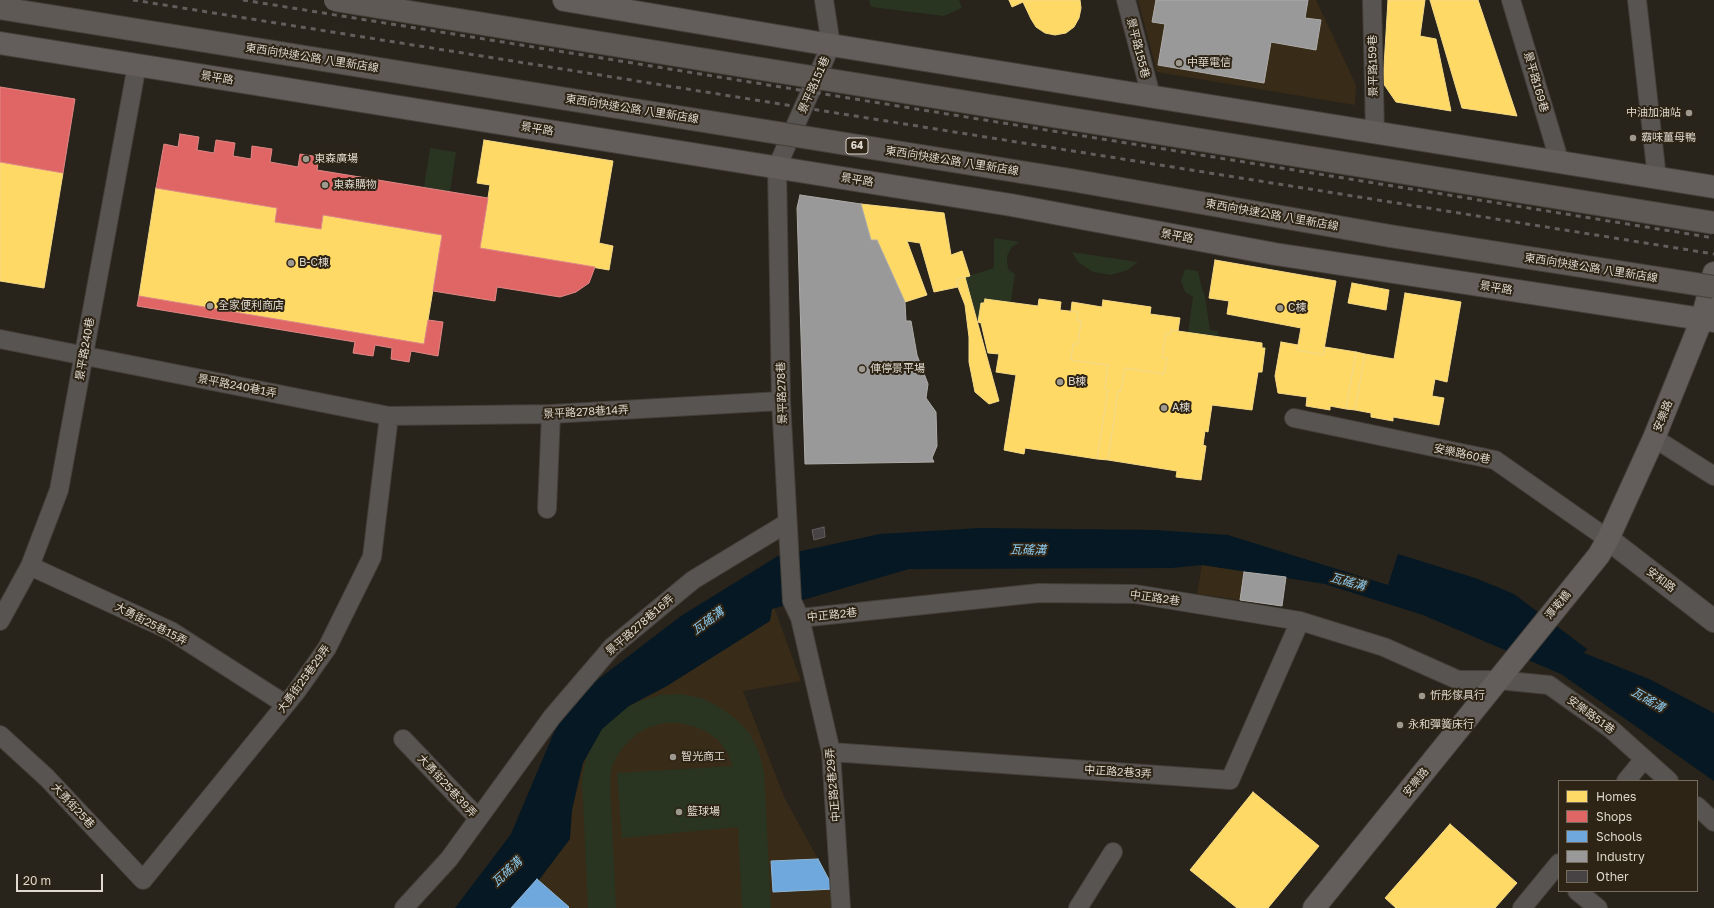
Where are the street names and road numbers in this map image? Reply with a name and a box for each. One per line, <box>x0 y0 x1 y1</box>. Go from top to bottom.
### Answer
street label: 景平路155巷 <box>1124 16 1152 80</box>
street label: 景平路159巷 <box>1366 35 1380 97</box>
street label: 東西向快速公路 八里新店線 <box>244 41 380 75</box>
street label: 景平路169巷 <box>1521 50 1551 114</box>
street label: 景平路151巷 <box>796 54 832 116</box>
street label: 景平路 <box>200 69 234 87</box>
street label: 東西向快速公路 八里新店線 <box>564 92 700 126</box>
street label: 景平路 <box>520 120 554 138</box>
road number: 64 <box>846 138 868 154</box>
street label: 東西向快速公路 八里新店線 <box>884 144 1020 178</box>
street label: 景平路 <box>840 171 874 189</box>
street label: 東西向快速公路 八里新店線 <box>1205 197 1339 233</box>
street label: 景平路 <box>1160 227 1194 245</box>
street label: 東西向快速公路 八里新店線 <box>1523 251 1659 285</box>
street label: 景平路 <box>1479 279 1513 297</box>
street label: 景平路240巷 <box>73 316 97 382</box>
street label: 景平路278巷 <box>774 361 790 425</box>
street label: 景平路240巷1弄 <box>196 372 278 400</box>
street label: 安樂路 <box>1651 398 1675 434</box>
street label: 景平路278巷14弄 <box>543 403 629 421</box>
street label: 安樂路60巷 <box>1433 442 1491 466</box>
street label: 安和路 <box>1644 565 1678 595</box>
street label: 中正路2巷 <box>1129 588 1181 608</box>
street label: 潭墘橋 <box>1542 588 1574 622</box>
street label: 景平路278巷16弄 <box>603 592 677 658</box>
street label: 大勇街25巷15弄 <box>113 600 189 648</box>
street label: 中正路2巷 <box>806 606 858 624</box>
street label: 大勇街25巷29弄 <box>275 642 333 716</box>
street label: 安樂路51巷 <box>1565 693 1617 737</box>
street label: 中正路2巷29弄 <box>823 747 843 823</box>
street label: 大勇街25巷39弄 <box>415 752 479 820</box>
street label: 中正路2巷3弄 <box>1084 763 1152 781</box>
street label: 安樂路 <box>1400 765 1432 799</box>
street label: 大勇街25巷 <box>49 781 97 831</box>

